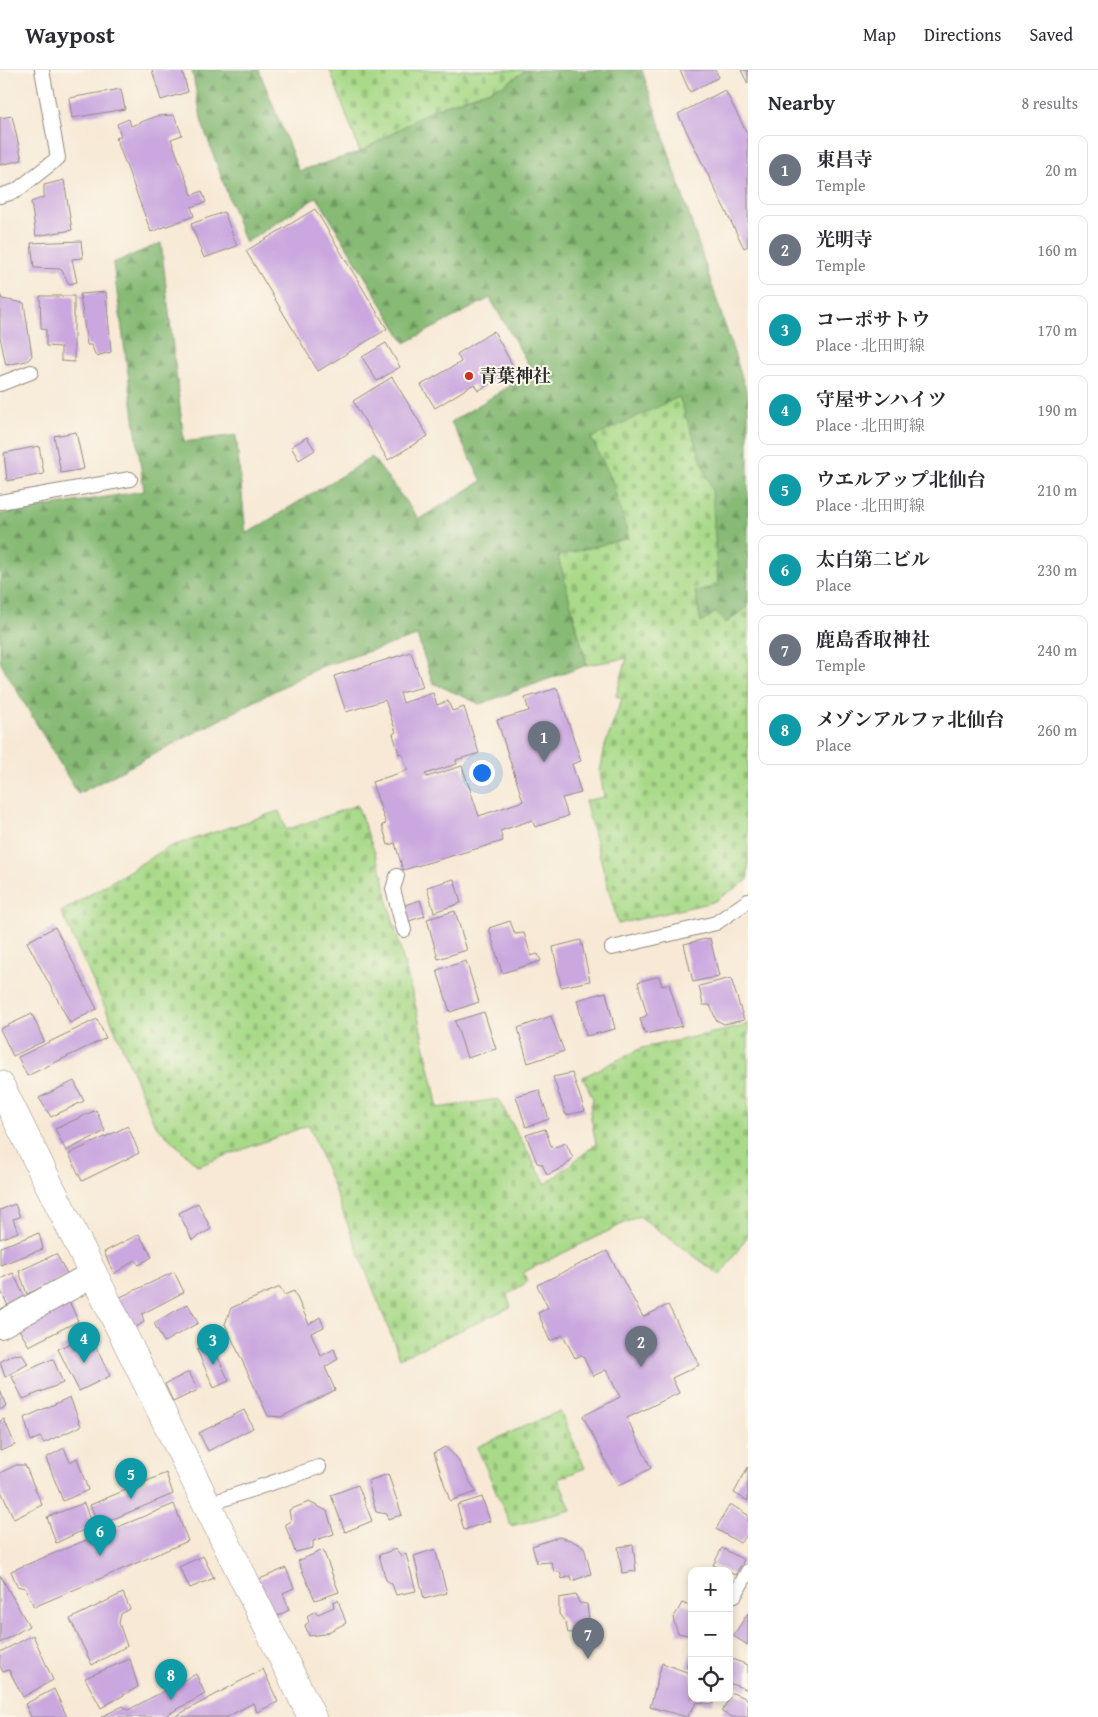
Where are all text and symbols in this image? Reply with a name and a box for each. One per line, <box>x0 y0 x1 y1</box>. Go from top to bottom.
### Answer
text: Waypost <box>25 17 115 52</box>
text: Map <box>863 21 896 48</box>
text: Directions <box>924 21 1001 48</box>
text: Saved <box>1029 21 1073 48</box>
text: Nearby <box>768 87 835 118</box>
text: 8 results <box>1021 91 1078 115</box>
text: 東昌寺 <box>816 145 873 173</box>
text: 1 <box>781 158 789 182</box>
text: 20 m <box>1045 158 1077 182</box>
text: Temple <box>816 173 866 197</box>
text: 光明寺 <box>816 225 873 253</box>
text: 2 <box>781 238 789 262</box>
text: 160 m <box>1037 238 1077 262</box>
text: Temple <box>816 253 866 277</box>
text: コーポサトウ <box>816 305 930 333</box>
text: 3 <box>781 318 789 342</box>
text: 170 m <box>1037 318 1077 342</box>
text: Place · 北田町線 <box>816 333 925 357</box>
place label: 青葉神社 <box>479 362 551 389</box>
marker: 青葉神社 <box>463 370 475 382</box>
text: 守屋サンハイツ <box>816 385 947 413</box>
text: 4 <box>781 398 789 422</box>
text: 190 m <box>1037 398 1077 422</box>
text: Place · 北田町線 <box>816 413 925 437</box>
text: ウエルアップ北仙台 <box>816 465 986 493</box>
text: 5 <box>781 478 789 502</box>
text: 210 m <box>1037 478 1077 502</box>
text: Place · 北田町線 <box>816 493 925 517</box>
text: 太白第二ビル <box>816 545 930 573</box>
text: 6 <box>781 558 789 582</box>
text: 230 m <box>1037 558 1077 582</box>
text: Place <box>816 573 851 597</box>
text: 鹿島香取神社 <box>816 625 930 653</box>
text: 7 <box>781 638 789 662</box>
text: 240 m <box>1037 638 1077 662</box>
text: Temple <box>816 653 866 677</box>
text: メゾンアルファ北仙台 <box>816 705 1004 733</box>
text: 8 <box>781 718 789 742</box>
text: 260 m <box>1037 718 1077 742</box>
pin: 1 <box>528 721 560 762</box>
text: Place <box>816 733 851 757</box>
your location <box>469 760 495 786</box>
pin: 4 <box>68 1322 100 1363</box>
pin: 3 <box>197 1324 229 1365</box>
pin: 2 <box>625 1326 657 1367</box>
pin: 5 <box>115 1458 147 1499</box>
pin: 6 <box>84 1515 116 1556</box>
map controls <box>688 1567 733 1702</box>
button: + <box>688 1567 733 1612</box>
button: − <box>688 1612 733 1657</box>
pin: 7 <box>572 1618 604 1659</box>
button: locate <box>688 1657 733 1702</box>
pin: 8 <box>155 1659 187 1700</box>

